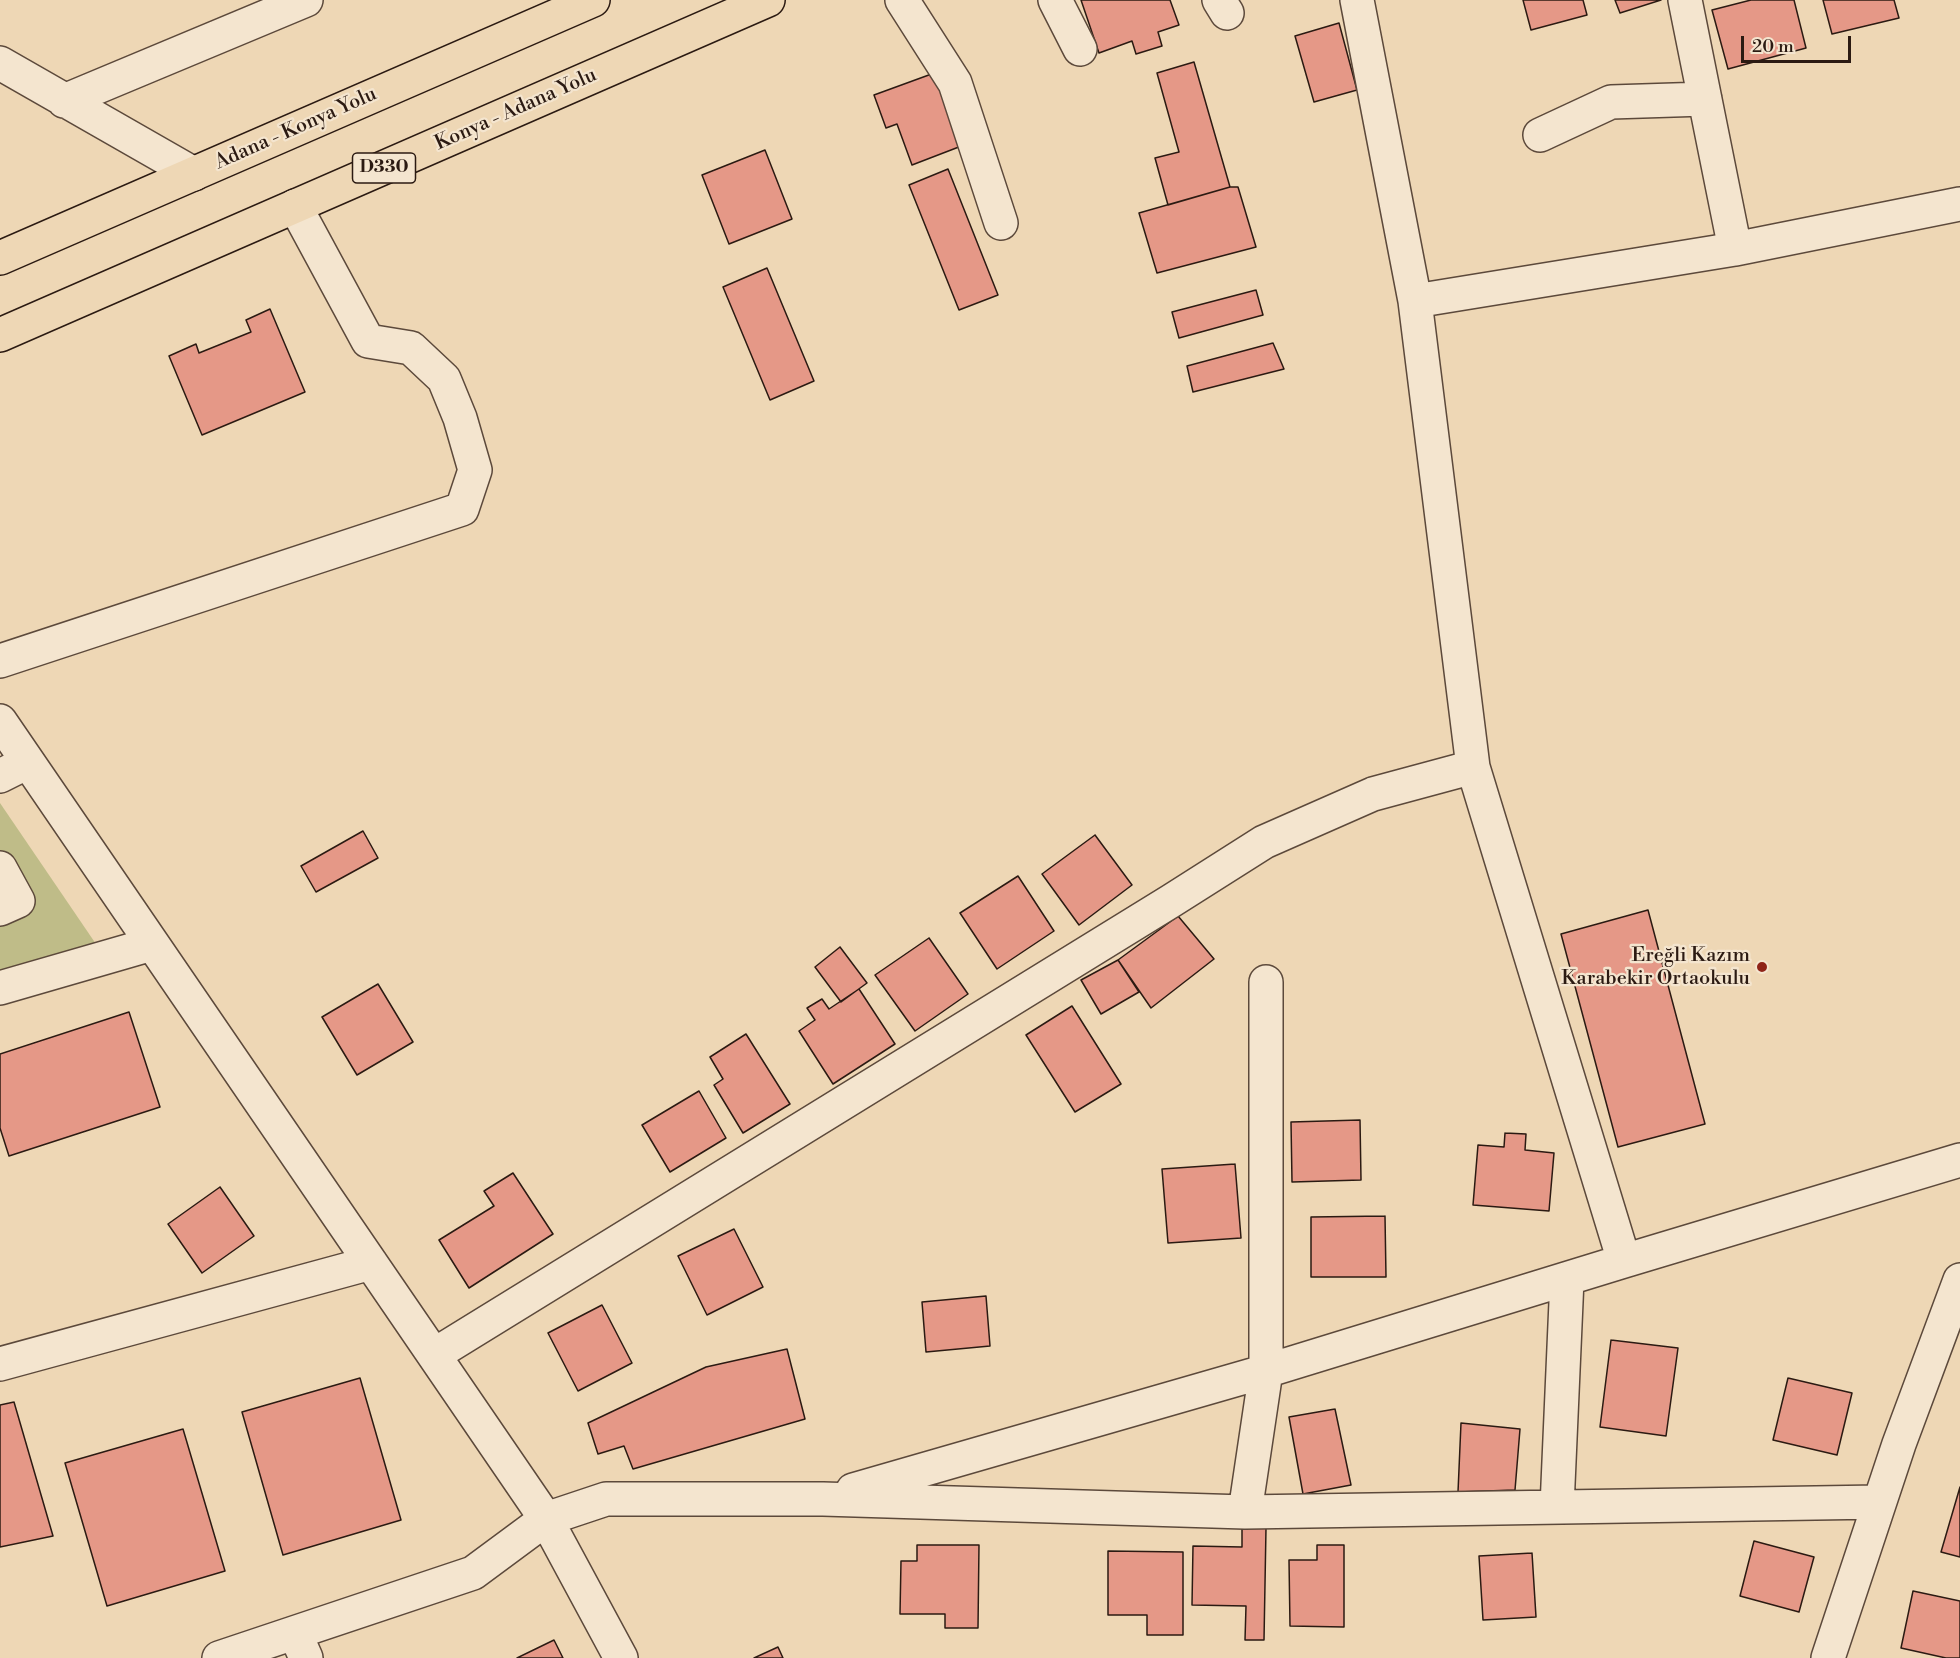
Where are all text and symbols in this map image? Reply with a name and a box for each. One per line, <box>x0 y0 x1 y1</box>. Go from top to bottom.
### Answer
scale bar <box>1744 24 1854 62</box>
text: 20 m <box>1752 35 1794 58</box>
street label: Konya - Adana Yolu <box>431 64 601 156</box>
street label: Adana - Konya Yolu <box>211 83 381 175</box>
road number: D330 <box>352 153 416 183</box>
place label: Ereğli Kazım Karabekir Ortaokulu <box>1561 944 1750 991</box>
marker: Ereğli Kazım Karabekir Ortaokulu <box>1755 960 1769 974</box>

